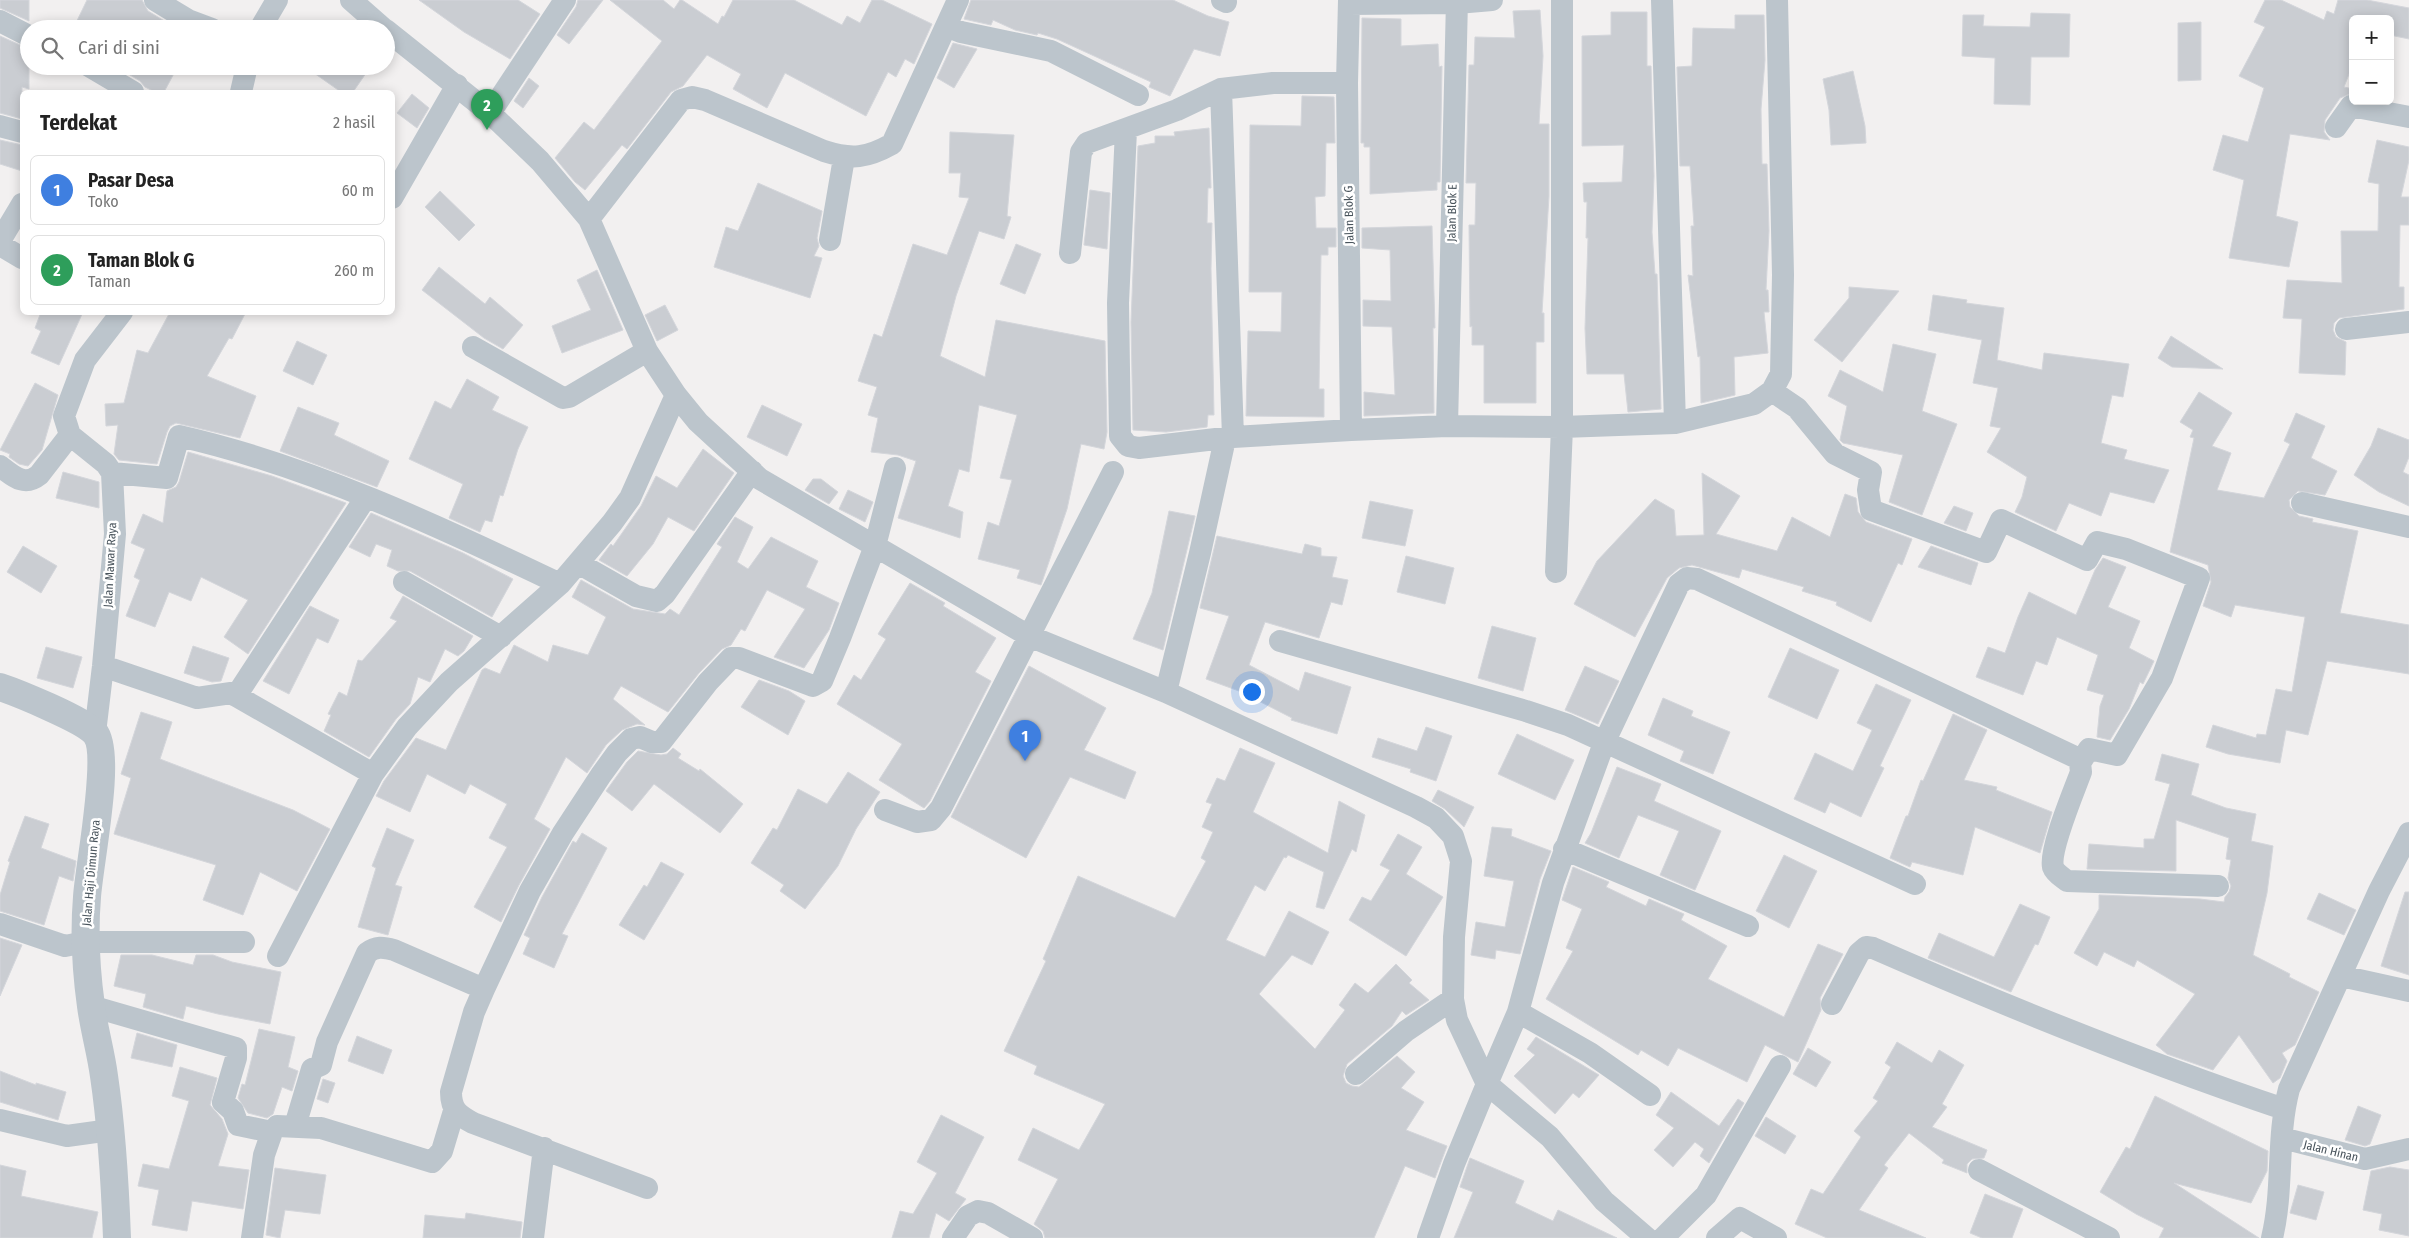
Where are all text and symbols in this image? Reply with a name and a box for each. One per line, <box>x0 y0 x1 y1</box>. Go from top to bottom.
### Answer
map controls <box>2349 15 2394 105</box>
button: + <box>2349 15 2394 60</box>
search box <box>20 20 395 75</box>
icon: search <box>38 34 66 62</box>
text: Cari di sini <box>78 36 160 59</box>
button: − <box>2349 60 2394 105</box>
pin: 2 <box>471 89 503 130</box>
text: Terdekat <box>40 110 117 136</box>
text: 2 hasil <box>333 113 375 132</box>
text: Pasar Desa <box>88 169 174 192</box>
text: 1 <box>54 181 60 200</box>
text: 60 m <box>342 181 374 200</box>
street label: Jalan Blok E <box>1445 184 1460 242</box>
street label: Jalan Blok G <box>1341 186 1357 244</box>
text: Toko <box>88 192 119 211</box>
text: Taman Blok G <box>88 249 194 272</box>
text: 2 <box>53 261 61 280</box>
text: 260 m <box>335 261 374 280</box>
text: Taman <box>88 272 131 291</box>
street label: Jalan Mawar Raya <box>101 522 119 608</box>
your location <box>1239 679 1265 705</box>
pin: 1 <box>1009 720 1041 761</box>
street label: Jalan Haji Dimun Raya <box>79 819 103 927</box>
street label: Jalan Hinan <box>2302 1137 2360 1165</box>

